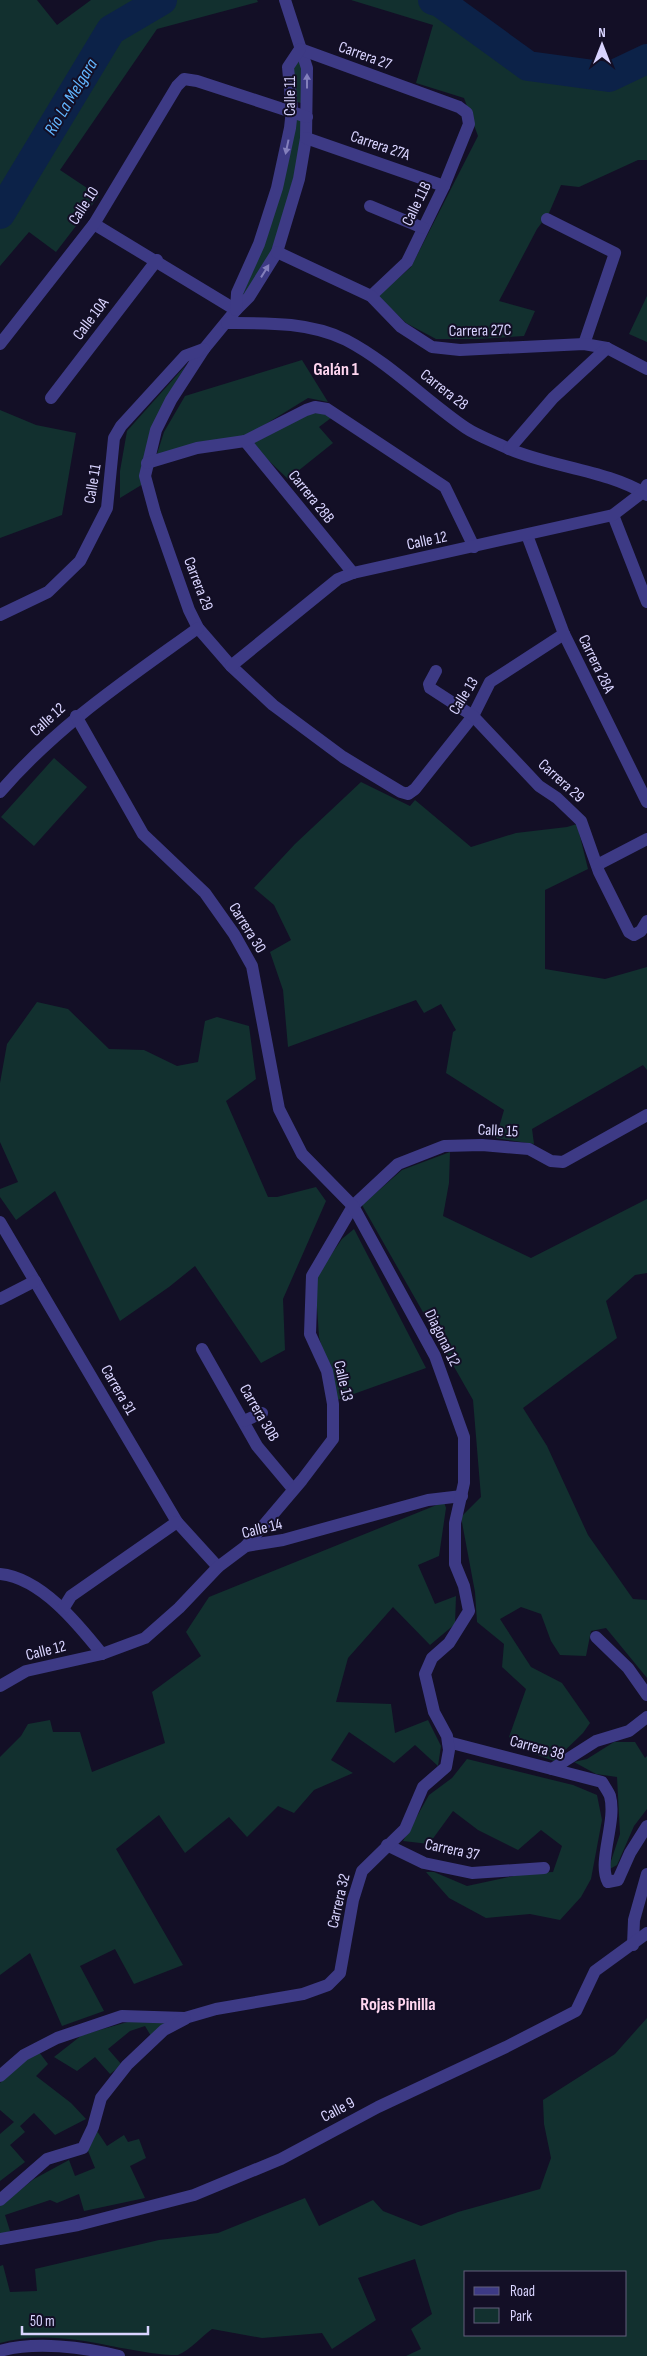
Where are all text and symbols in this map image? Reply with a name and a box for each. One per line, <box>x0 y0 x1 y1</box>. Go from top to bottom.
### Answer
north arrow <box>577 20 627 70</box>
text: N <box>598 24 606 41</box>
street label: Carrera 27 <box>336 38 395 75</box>
water label: Río La Melgara <box>40 54 102 139</box>
one-way arrow <box>303 73 311 89</box>
street label: Calle 11 <box>281 76 300 116</box>
street label: Carrera 27A <box>348 127 412 165</box>
one-way arrow <box>282 139 290 155</box>
street label: Calle 11B <box>398 179 436 229</box>
street label: Calle 10 <box>65 184 103 228</box>
one-way arrow <box>260 265 269 278</box>
street label: Calle 10A <box>69 294 113 344</box>
street label: Carrera 27C <box>448 321 512 341</box>
district label: Galán 1 <box>313 359 359 380</box>
street label: Carrera 28 <box>416 365 472 415</box>
street label: Calle 11 <box>81 462 106 505</box>
street label: Carrera 28B <box>284 467 338 527</box>
street label: Calle 12 <box>405 527 449 555</box>
street label: Carrera 29 <box>179 555 217 613</box>
street label: Carrera 28A <box>574 632 618 696</box>
street label: Calle 13 <box>445 674 483 718</box>
street label: Calle 12 <box>26 699 70 741</box>
street label: Carrera 29 <box>534 755 588 807</box>
street label: Carrera 30 <box>224 899 270 957</box>
street label: Calle 15 <box>477 1120 519 1142</box>
street label: Diagonal 12 <box>420 1306 464 1370</box>
street label: Calle 13 <box>329 1359 357 1403</box>
street label: Carrera 31 <box>96 1362 140 1419</box>
street label: Carrera 30B <box>235 1381 283 1445</box>
street label: Calle 14 <box>240 1515 284 1543</box>
street label: Calle 12 <box>24 1637 68 1665</box>
street label: Carrera 38 <box>508 1732 566 1764</box>
street label: Carrera 37 <box>423 1835 482 1865</box>
street label: Carrera 32 <box>324 1872 354 1930</box>
district label: Rojas Pinilla <box>360 1994 436 2015</box>
street label: Calle 9 <box>318 2093 358 2127</box>
legend <box>464 2271 627 2336</box>
text: Road <box>510 2282 535 2301</box>
scale bar <box>22 2304 149 2336</box>
text: Park <box>510 2307 532 2326</box>
text: 50 m <box>30 2312 55 2331</box>

